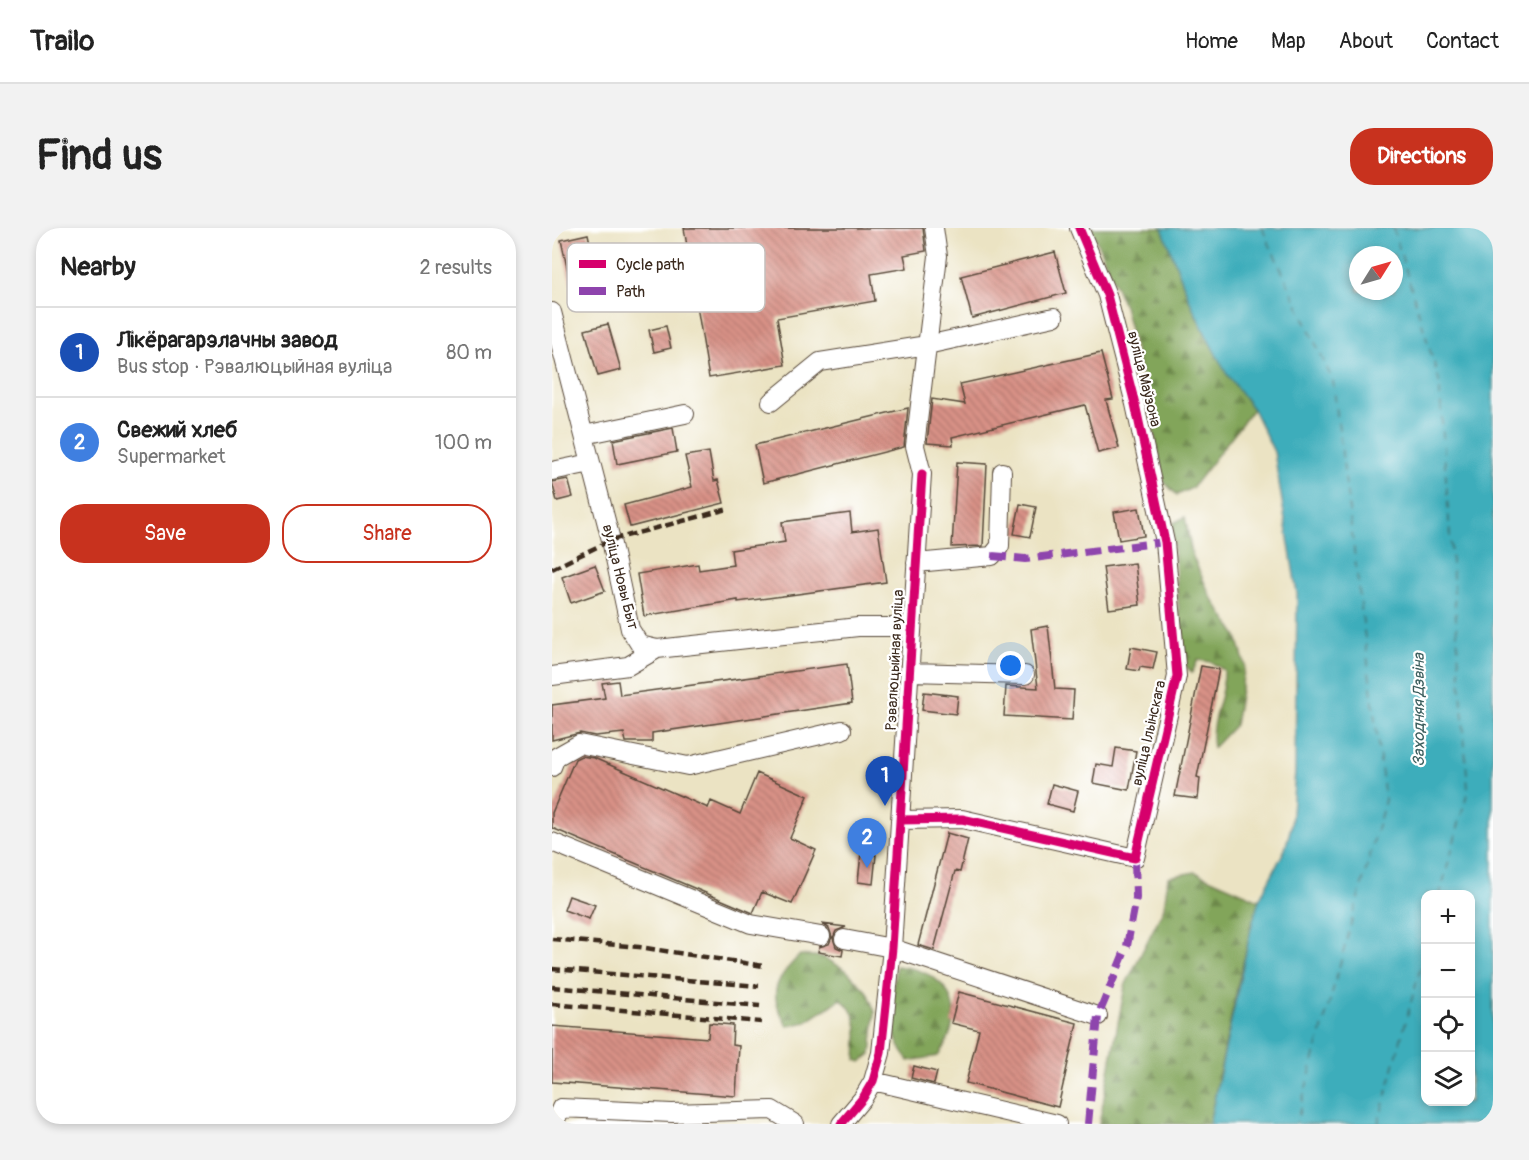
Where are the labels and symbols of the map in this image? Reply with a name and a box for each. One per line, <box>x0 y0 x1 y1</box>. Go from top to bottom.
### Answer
legend <box>567 243 765 312</box>
north arrow <box>1349 246 1403 300</box>
text: Cycle path <box>616 255 684 275</box>
text: Path <box>616 282 645 302</box>
street label: вуліца Маўзона <box>1123 329 1165 429</box>
street label: вуліца Новы Быт <box>598 522 642 632</box>
street label: Рэвалюцыйная вуліца <box>882 589 908 731</box>
your location <box>996 651 1025 680</box>
water label: Заходняя Дзвіна <box>1409 652 1429 767</box>
street label: вуліца Ільінскага <box>1128 678 1170 788</box>
pin: 1 <box>866 756 904 806</box>
pin: 2 <box>848 818 886 868</box>

